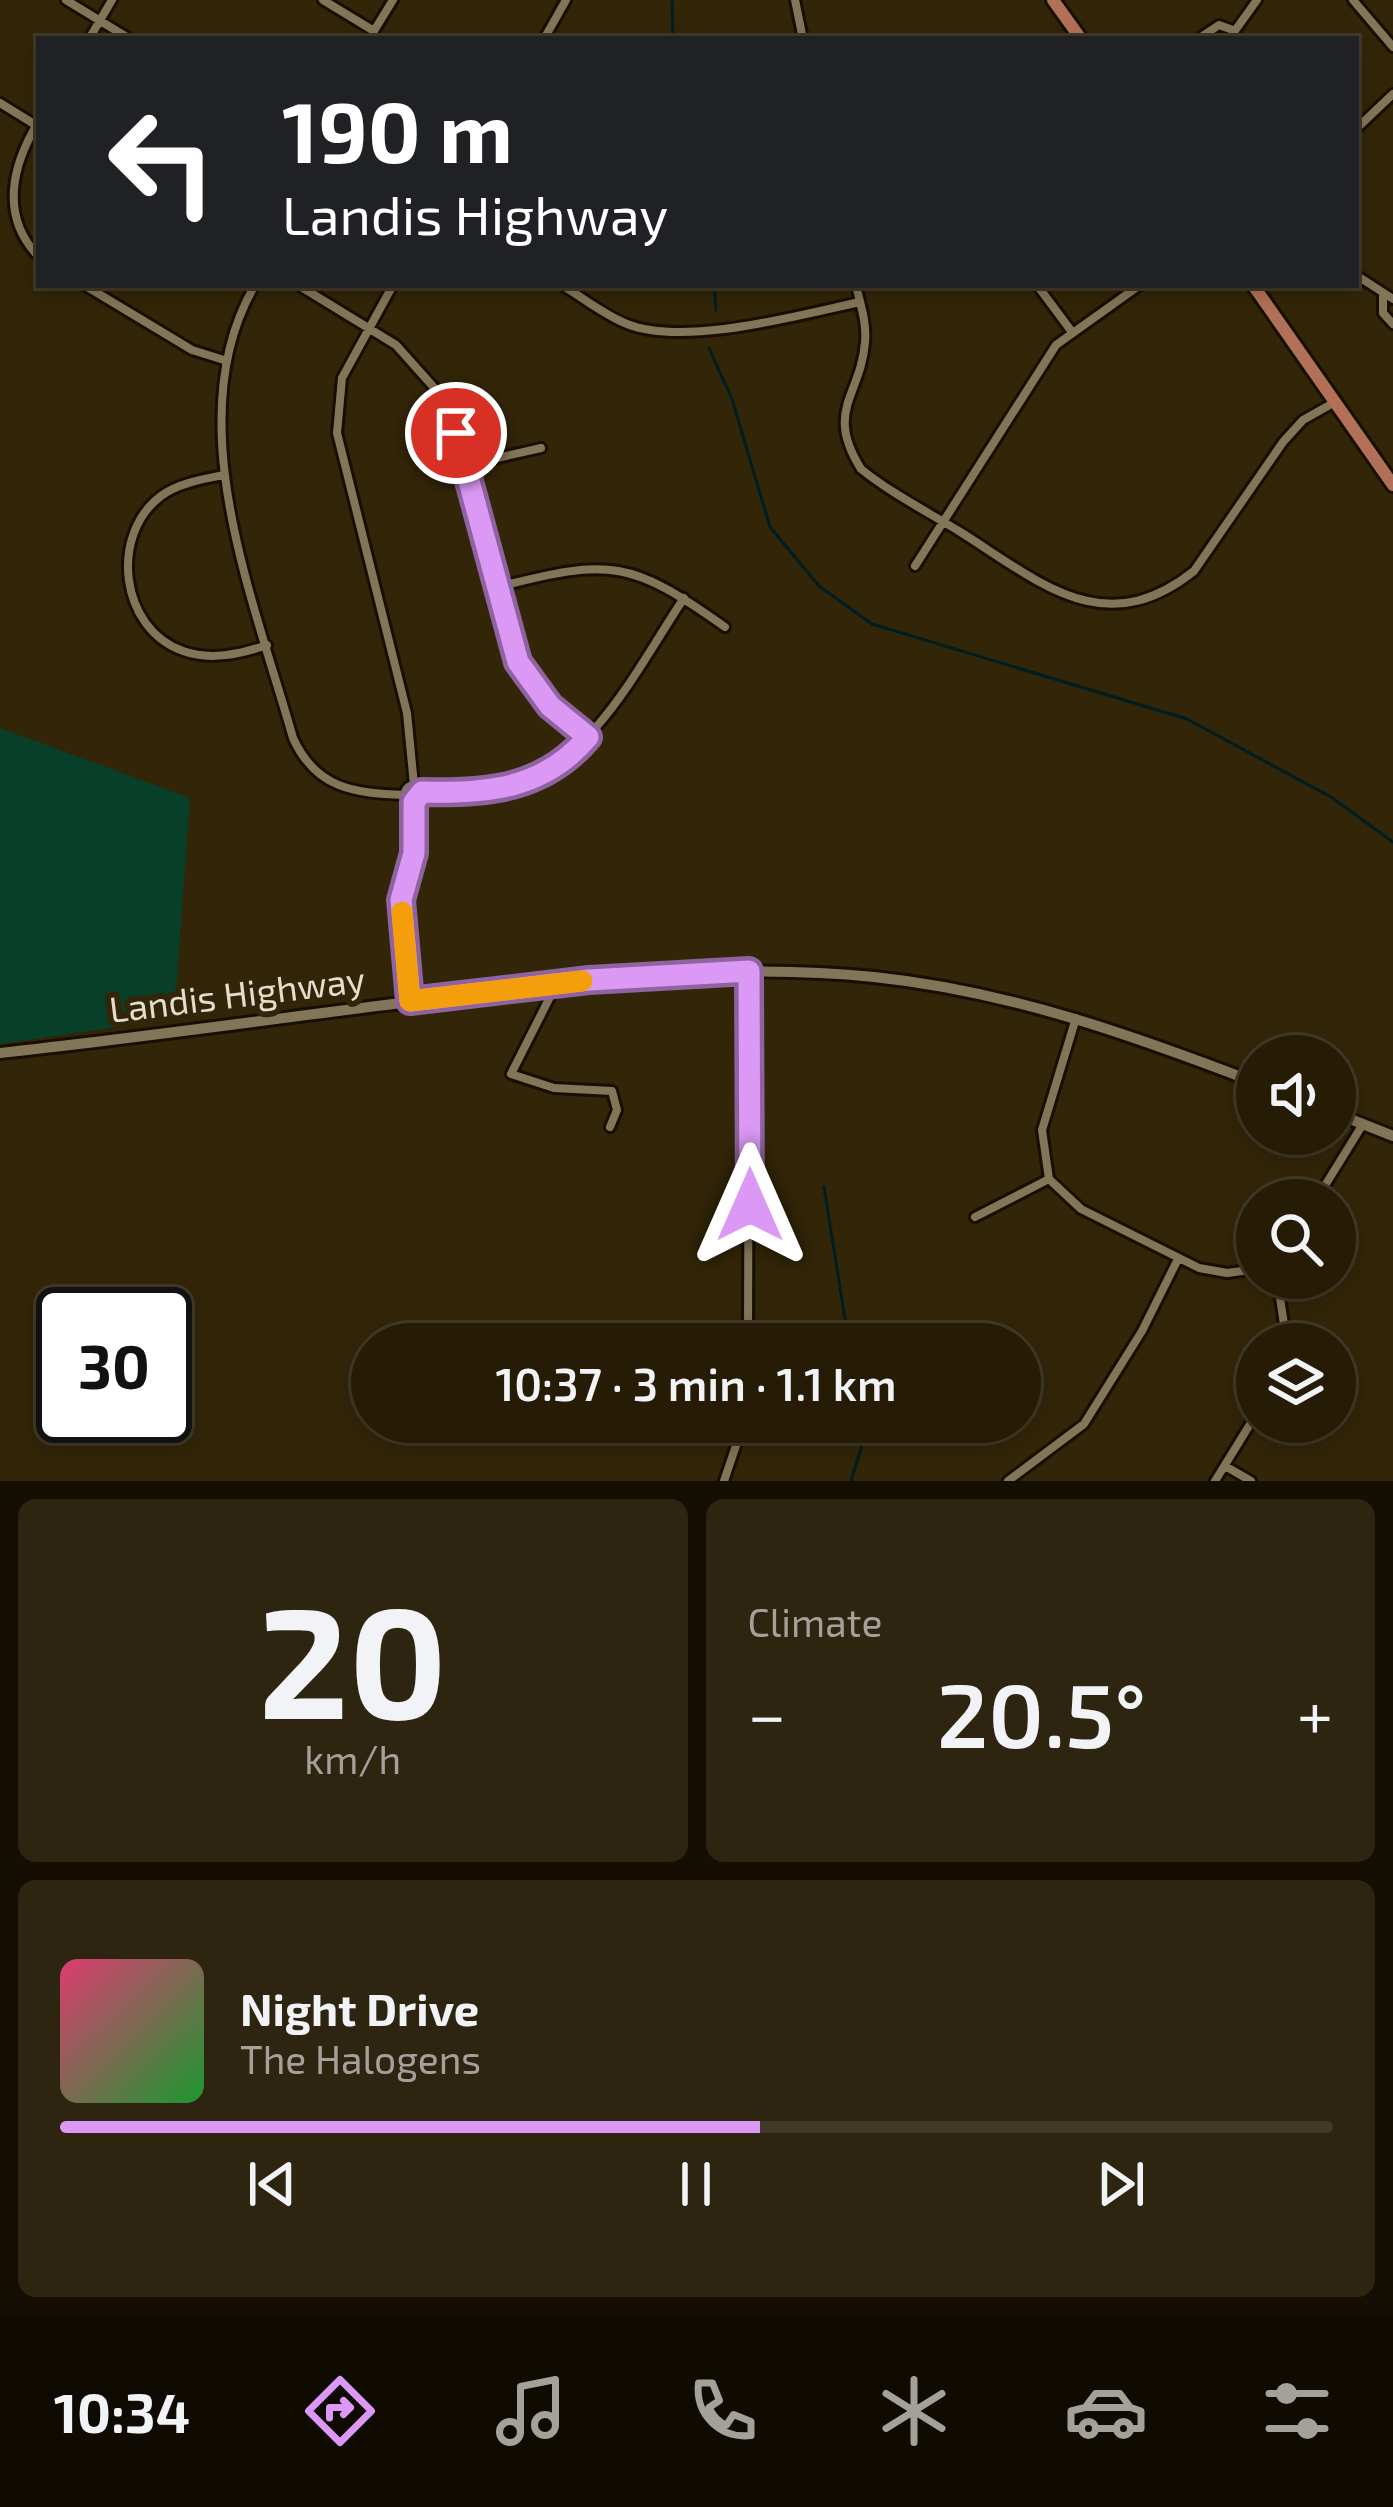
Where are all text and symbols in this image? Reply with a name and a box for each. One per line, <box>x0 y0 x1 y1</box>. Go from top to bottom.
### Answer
text: 190 m <box>282 79 513 180</box>
icon: left <box>84 84 240 240</box>
text: Landis Highway <box>282 181 668 246</box>
pin <box>405 382 507 484</box>
icon: arrive <box>423 400 489 466</box>
street label: Landis Highway <box>107 956 367 1030</box>
map controls <box>1236 1035 1356 1443</box>
button: sound <box>1236 1035 1356 1155</box>
position arrow <box>687 1142 813 1268</box>
button: search <box>1236 1179 1356 1299</box>
speed limit sign: 30 <box>36 1287 192 1443</box>
button: layers <box>1236 1323 1356 1443</box>
text: 10:37 · 3 min · 1.1 km <box>495 1356 897 1410</box>
text: 20 <box>258 1563 447 1750</box>
text: Climate <box>748 1598 882 1645</box>
text: 20.5° <box>937 1658 1146 1766</box>
text: − <box>748 1673 786 1752</box>
text: + <box>1297 1673 1333 1752</box>
text: km/h <box>304 1735 401 1782</box>
text: Night Drive <box>240 1981 479 2035</box>
text: The Halogens <box>240 2035 481 2082</box>
icon: previous <box>239 2151 305 2217</box>
icon: pause <box>663 2151 729 2217</box>
icon: next <box>1088 2151 1154 2217</box>
icon: directions <box>298 2369 382 2453</box>
icon: music <box>489 2369 573 2453</box>
icon: phone <box>681 2369 765 2453</box>
icon: climate <box>872 2369 956 2453</box>
icon: car <box>1064 2369 1148 2453</box>
icon: filters <box>1255 2369 1339 2453</box>
text: 10:34 <box>54 2379 190 2444</box>

